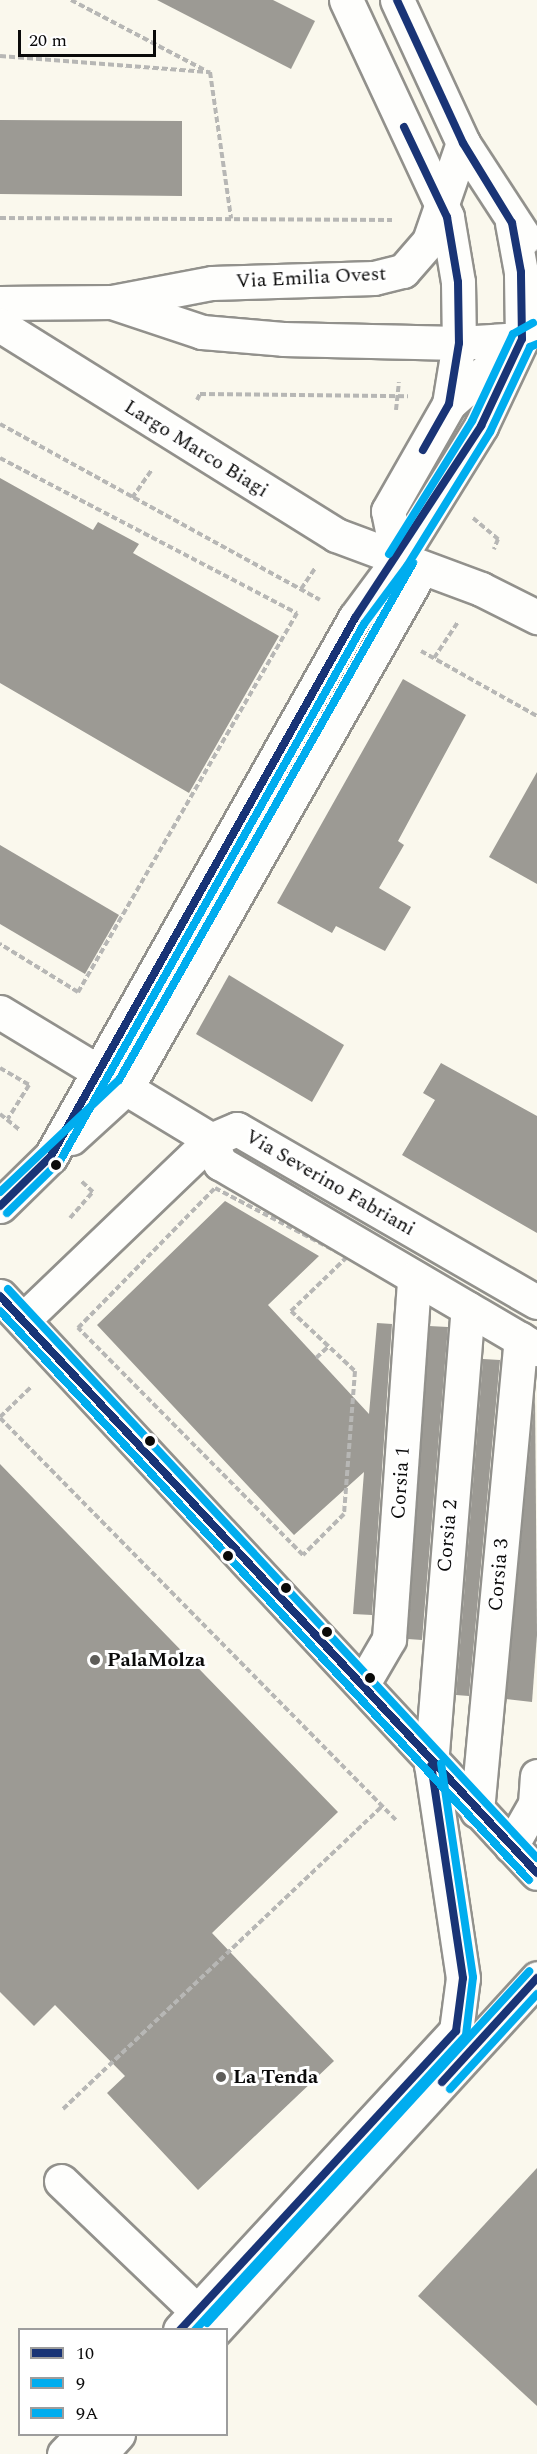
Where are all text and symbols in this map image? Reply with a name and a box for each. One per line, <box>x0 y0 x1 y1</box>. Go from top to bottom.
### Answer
scale bar <box>21 18 159 56</box>
text: 20 m <box>29 27 67 54</box>
street label: Via Emilia Ovest <box>235 262 387 294</box>
street label: Largo Marco Biagi <box>119 395 273 503</box>
street label: Via Severino Fabriani <box>241 1125 419 1241</box>
unlabelled marker <box>50 1159 62 1171</box>
unlabelled marker <box>144 1435 156 1447</box>
street label: Corsia 1 <box>386 1446 416 1520</box>
street label: Corsia 2 <box>433 1499 463 1573</box>
street label: Corsia 3 <box>484 1538 514 1612</box>
unlabelled marker <box>222 1550 234 1562</box>
unlabelled marker <box>280 1582 292 1594</box>
unlabelled marker <box>321 1626 333 1638</box>
place label: PalaMolza <box>107 1648 205 1672</box>
marker: PalaMolza <box>88 1653 102 1667</box>
unlabelled marker <box>364 1672 376 1684</box>
place label: La Tenda <box>233 2065 318 2089</box>
marker: La Tenda <box>214 2070 228 2084</box>
legend <box>18 2328 228 2436</box>
text: 10 <box>76 2340 94 2367</box>
text: 9 <box>76 2370 85 2397</box>
text: 9A <box>76 2400 99 2427</box>

